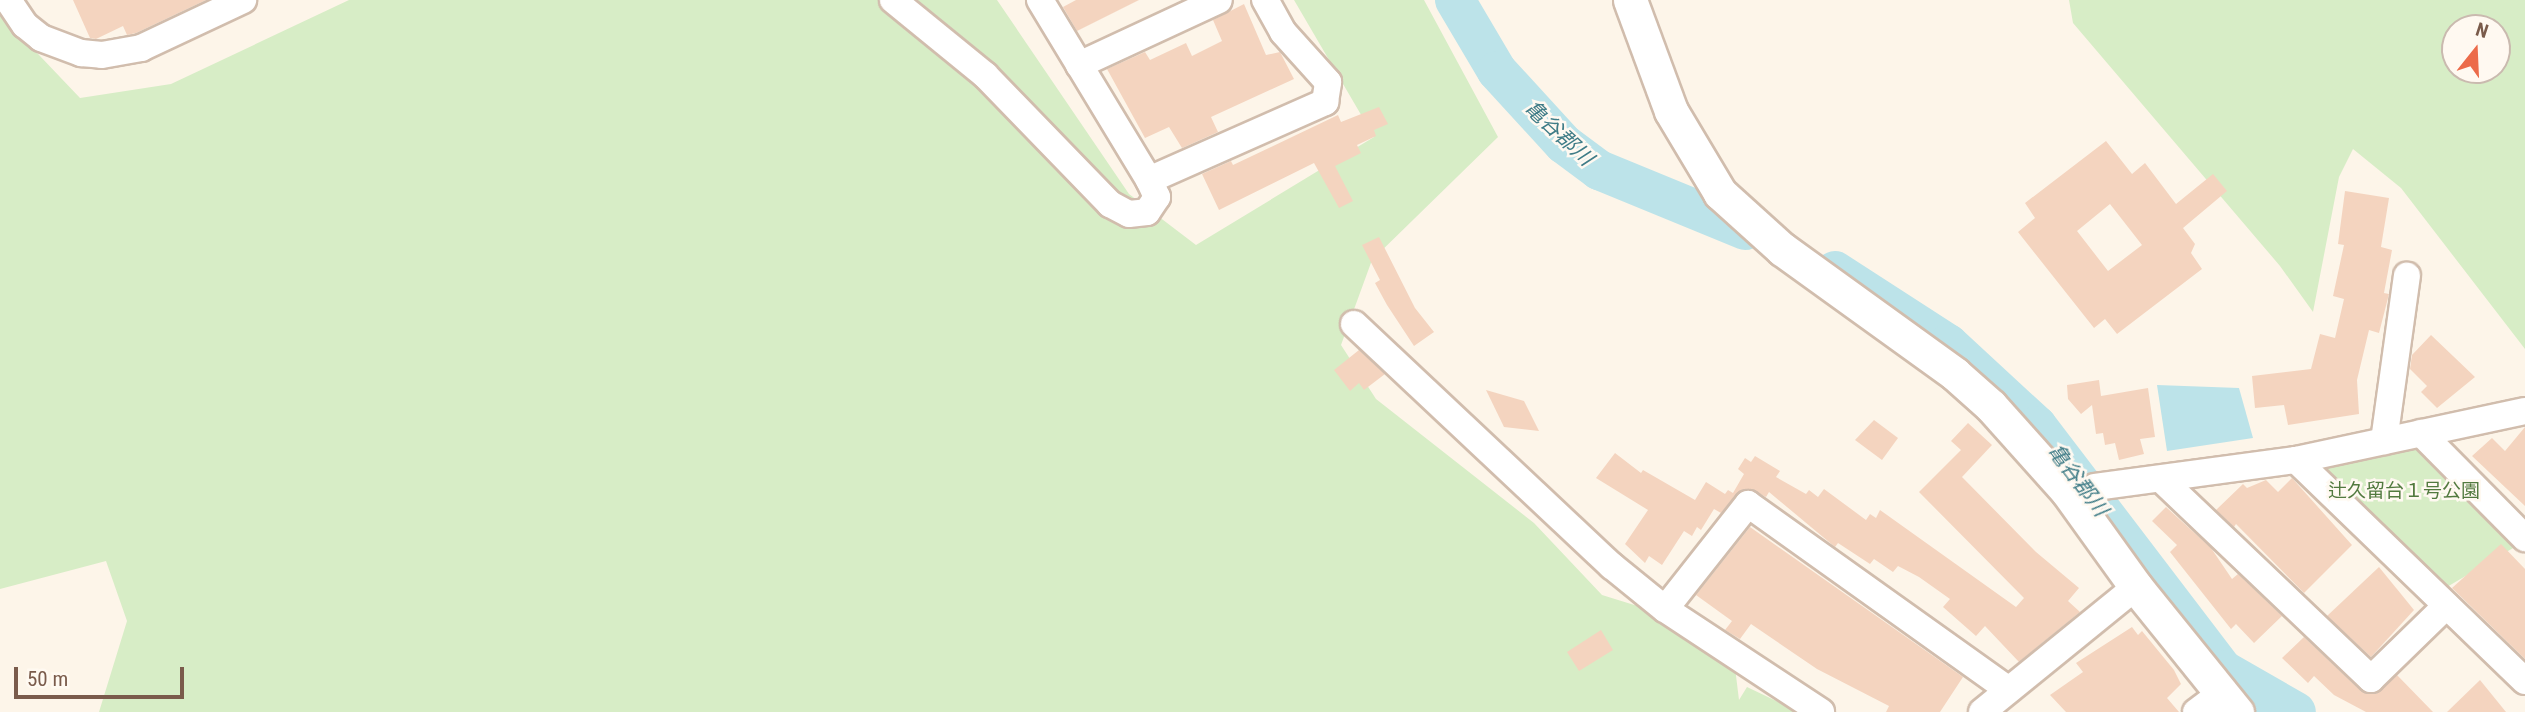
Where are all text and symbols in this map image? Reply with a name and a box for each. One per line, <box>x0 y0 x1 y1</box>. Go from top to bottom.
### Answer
north arrow <box>2441 14 2511 84</box>
text: N <box>2473 18 2491 43</box>
water label: 亀谷郡川 <box>1520 95 1598 171</box>
water label: 亀谷郡川 <box>2043 439 2113 521</box>
park label: 辻久留台１号公園 <box>2328 480 2480 502</box>
scale bar <box>18 652 187 696</box>
text: 50 m <box>27 667 68 691</box>

